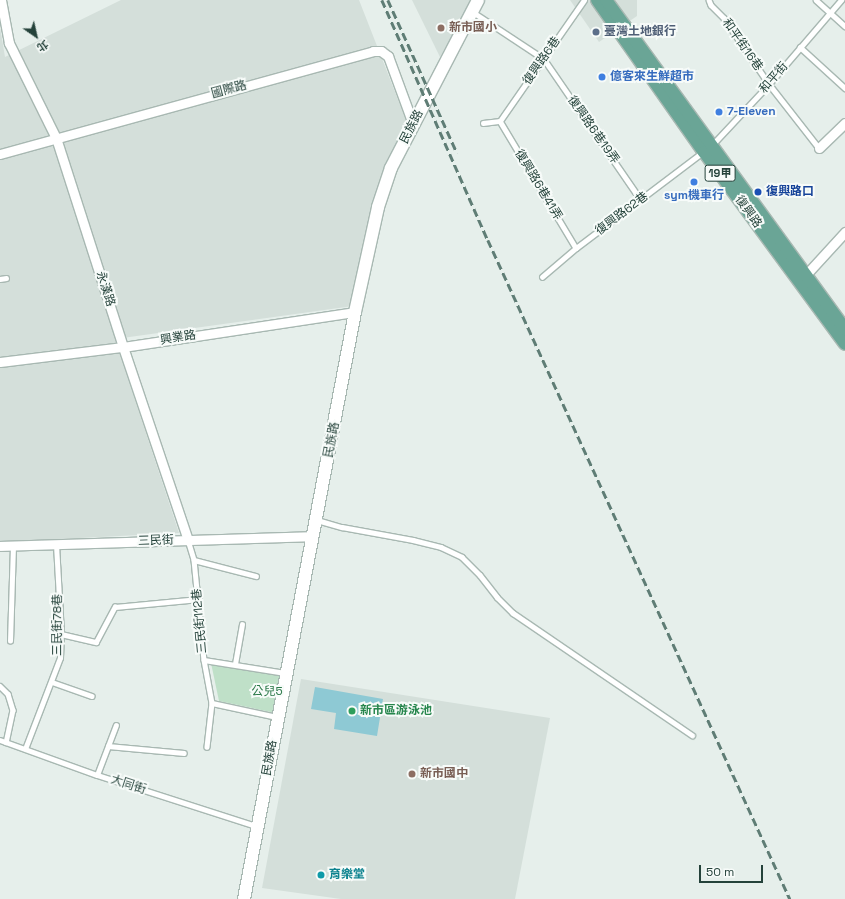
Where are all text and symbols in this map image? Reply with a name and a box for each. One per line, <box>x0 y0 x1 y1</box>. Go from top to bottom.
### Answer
north arrow <box>16 16 56 56</box>
street label: 和平街16巷 <box>719 16 765 74</box>
place label: 新市國小 <box>449 21 497 35</box>
marker: 新市國小 <box>436 23 446 33</box>
place label: 臺灣土地銀行 <box>604 25 676 39</box>
marker: 臺灣土地銀行 <box>591 27 601 37</box>
street label: 復興路6巷 <box>520 34 564 88</box>
text: 北 <box>34 37 51 55</box>
street label: 和平街 <box>757 60 791 96</box>
place label: 億客來生鮮超市 <box>610 70 694 84</box>
marker: 億客來生鮮超市 <box>597 72 607 82</box>
street label: 國際路 <box>210 78 248 102</box>
street label: 復興路6巷19弄 <box>564 93 622 167</box>
place label: 7-Eleven <box>727 105 776 119</box>
marker: 7-Eleven <box>714 107 724 117</box>
street label: 民族路 <box>397 108 427 146</box>
street label: 復興路6巷41弄 <box>511 147 565 223</box>
road number: 19甲 <box>704 164 736 182</box>
marker: sym機車行 <box>689 177 699 187</box>
place label: 復興路口 <box>766 185 814 199</box>
marker: 復興路口 <box>753 187 763 197</box>
street label: 復興路62巷 <box>593 189 651 239</box>
place label: sym機車行 <box>664 189 724 203</box>
street label: 復興路 <box>732 193 764 231</box>
street label: 永漢路 <box>93 270 117 308</box>
street label: 興業路 <box>159 328 197 348</box>
street label: 民族路 <box>321 421 343 459</box>
street label: 三民街 <box>138 533 174 549</box>
street label: 三民街112巷 <box>190 588 210 654</box>
street label: 三民街78巷 <box>51 594 65 656</box>
park label: 公兒5 <box>251 685 283 699</box>
place label: 新市區游泳池 <box>360 704 432 718</box>
marker: 新市區游泳池 <box>347 706 357 716</box>
street label: 民族路 <box>260 739 280 777</box>
place label: 新市國中 <box>420 767 468 781</box>
marker: 新市國中 <box>407 769 417 779</box>
street label: 大同街 <box>109 773 147 797</box>
scale bar <box>701 857 765 883</box>
text: 50 m <box>706 864 734 880</box>
place label: 育樂堂 <box>329 868 365 882</box>
marker: 育樂堂 <box>316 870 326 880</box>

